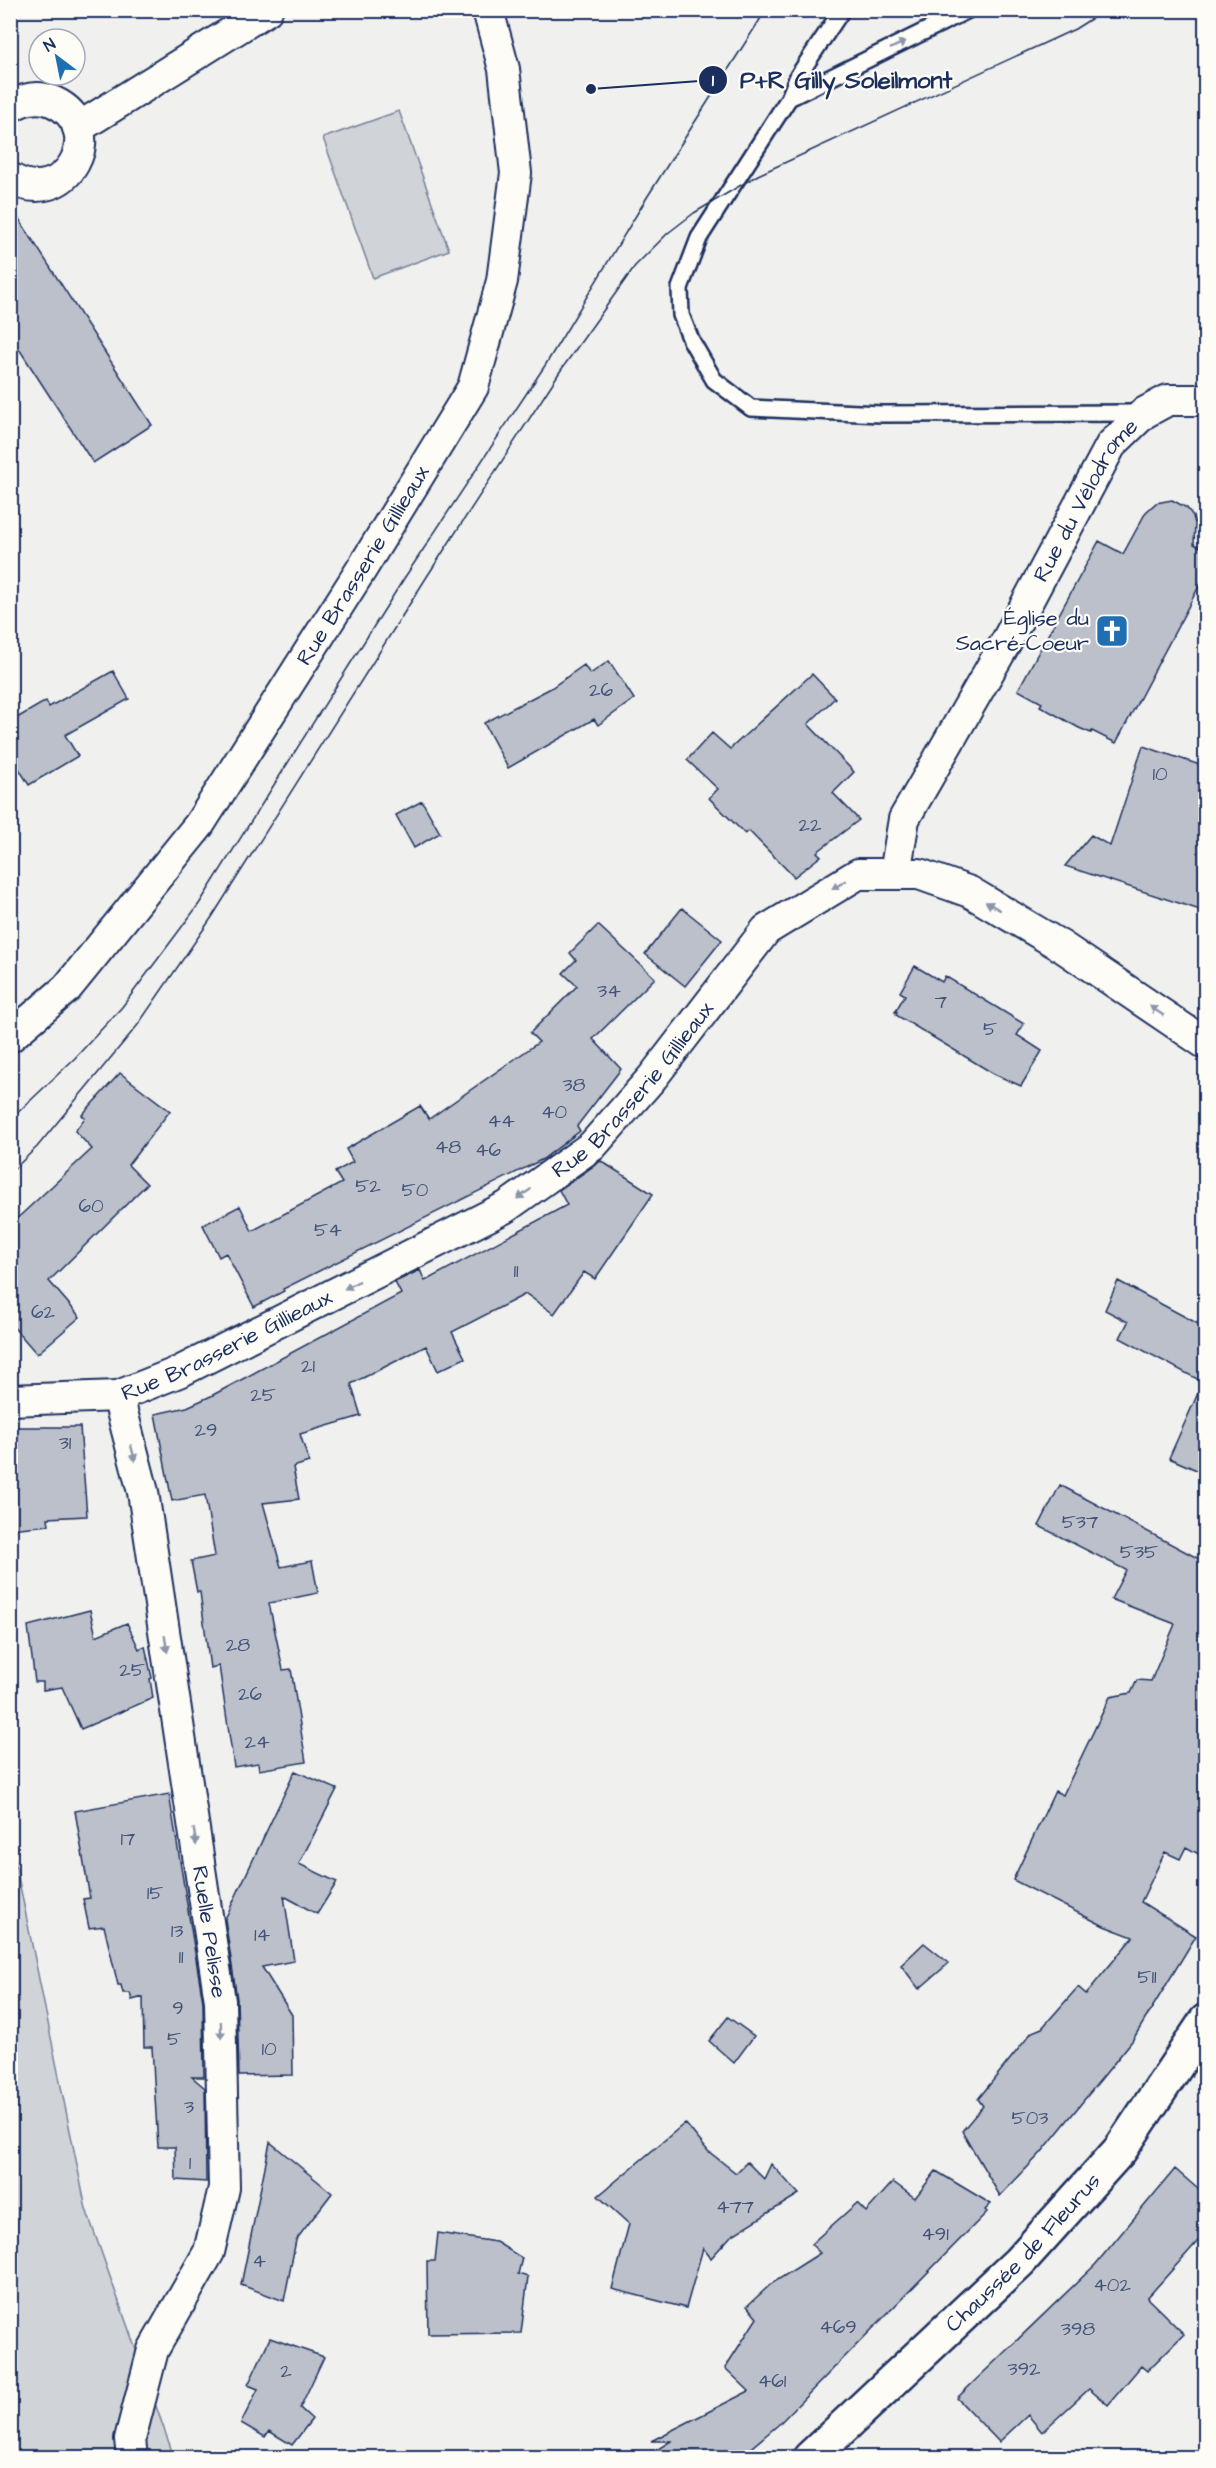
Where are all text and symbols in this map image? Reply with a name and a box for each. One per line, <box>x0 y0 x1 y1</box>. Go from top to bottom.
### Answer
north arrow <box>27 27 87 87</box>
text: N <box>39 33 60 57</box>
one-way arrow <box>889 40 907 50</box>
callout: P+R Gilly Soleilmont <box>698 59 964 101</box>
text: P+R Gilly Soleilmont <box>740 64 952 100</box>
text: 1 <box>712 68 715 93</box>
street label: Rue du Vélodrome <box>1025 411 1145 587</box>
street label: Rue Brasserie Gillieaux <box>289 459 437 671</box>
place label: Église du Sacré-Coeur <box>956 603 1089 659</box>
church icon: Église du Sacré-Coeur <box>1094 613 1130 649</box>
house number: 26 <box>589 676 613 704</box>
house number: 10 <box>1152 760 1168 788</box>
house number: 22 <box>799 811 822 839</box>
one-way arrow <box>831 879 848 890</box>
one-way arrow <box>984 901 1001 911</box>
house number: 34 <box>597 977 621 1005</box>
house number: 7 <box>935 988 947 1016</box>
street label: Rue Brasserie Gillieaux <box>545 994 721 1186</box>
one-way arrow <box>1149 1006 1165 1017</box>
house number: 5 <box>983 1015 997 1043</box>
house number: 38 <box>562 1071 586 1099</box>
house number: 40 <box>541 1098 567 1126</box>
house number: 44 <box>487 1107 515 1135</box>
house number: 48 <box>435 1133 461 1161</box>
house number: 46 <box>475 1136 502 1164</box>
house number: 52 <box>355 1172 381 1200</box>
house number: 50 <box>402 1176 429 1204</box>
one-way arrow <box>517 1188 533 1200</box>
house number: 60 <box>78 1192 104 1220</box>
house number: 54 <box>314 1216 342 1244</box>
house number: 11 <box>513 1257 519 1285</box>
one-way arrow <box>344 1281 361 1290</box>
street label: Rue Brasserie Gillieaux <box>117 1282 338 1409</box>
house number: 62 <box>31 1298 56 1326</box>
house number: 21 <box>301 1352 315 1380</box>
house number: 25 <box>250 1381 276 1409</box>
house number: 29 <box>195 1416 217 1444</box>
house number: 31 <box>59 1429 72 1457</box>
one-way arrow <box>129 1444 138 1462</box>
house number: 537 <box>1062 1508 1098 1536</box>
house number: 535 <box>1120 1538 1158 1566</box>
house number: 28 <box>226 1631 250 1659</box>
one-way arrow <box>162 1635 171 1654</box>
house number: 25 <box>119 1656 145 1684</box>
house number: 26 <box>238 1680 262 1708</box>
house number: 24 <box>244 1728 270 1756</box>
house number: 17 <box>121 1825 135 1853</box>
one-way arrow <box>191 1828 200 1847</box>
street label: Ruelle Pelisse <box>184 1864 235 2000</box>
house number: 15 <box>147 1879 163 1907</box>
house number: 13 <box>171 1917 183 1945</box>
house number: 14 <box>254 1921 270 1949</box>
house number: 11 <box>178 1943 184 1971</box>
house number: 511 <box>1137 1963 1157 1991</box>
house number: 9 <box>172 1994 184 2022</box>
one-way arrow <box>216 2021 225 2040</box>
house number: 5 <box>167 2025 181 2053</box>
house number: 10 <box>261 2035 277 2063</box>
house number: 3 <box>184 2093 194 2121</box>
house number: 503 <box>1012 2104 1048 2132</box>
house number: 1 <box>189 2149 192 2177</box>
street label: Chaussée de Fleurus <box>938 2166 1108 2339</box>
house number: 477 <box>716 2193 754 2221</box>
house number: 491 <box>921 2220 949 2248</box>
house number: 4 <box>252 2247 266 2275</box>
house number: 402 <box>1093 2271 1131 2299</box>
house number: 469 <box>819 2313 857 2341</box>
house number: 398 <box>1061 2315 1095 2343</box>
house number: 392 <box>1007 2355 1041 2383</box>
house number: 2 <box>280 2357 292 2385</box>
house number: 461 <box>758 2367 787 2395</box>

